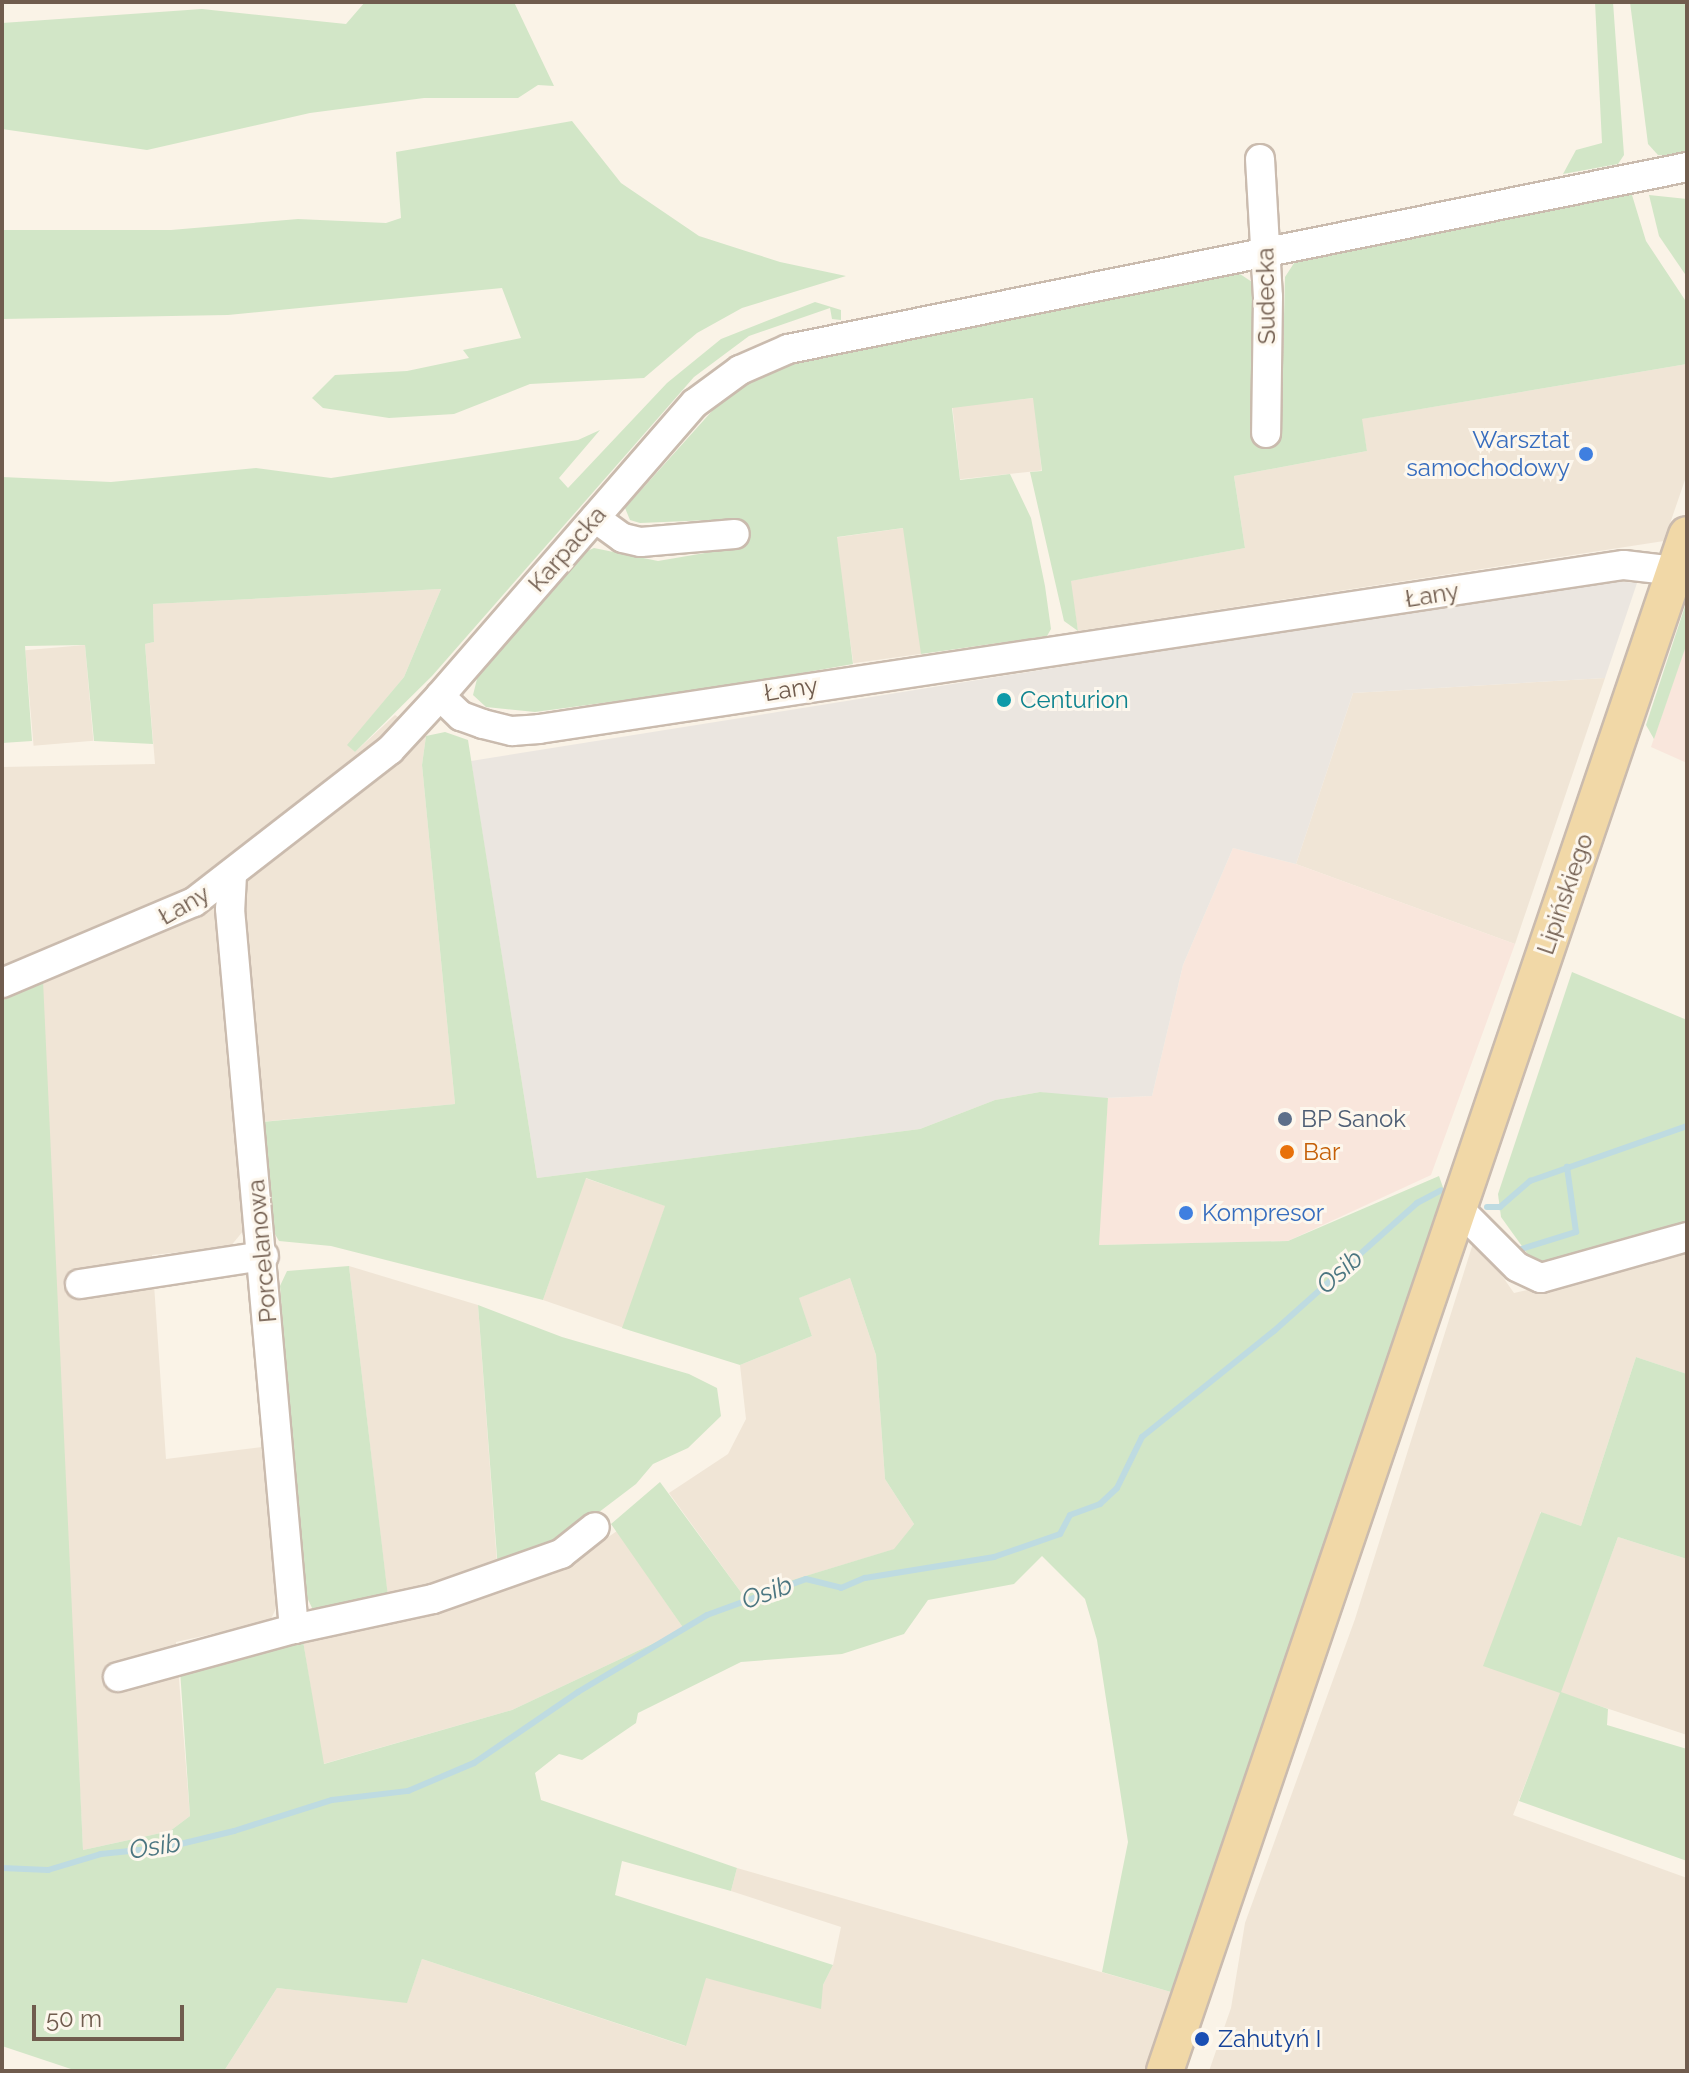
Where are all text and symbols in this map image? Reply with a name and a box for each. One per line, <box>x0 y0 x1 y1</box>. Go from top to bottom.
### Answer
street label: Sudecka <box>1251 247 1281 345</box>
place label: Warsztat samochodowy <box>1406 426 1570 482</box>
marker: Warsztat samochodowy <box>1577 445 1595 463</box>
street label: Karpacka <box>522 500 612 598</box>
street label: Łany <box>1403 577 1461 613</box>
street label: Łany <box>762 671 820 707</box>
place label: Centurion <box>1020 686 1129 714</box>
marker: Centurion <box>995 691 1013 709</box>
street label: Lipińskiego <box>1531 830 1599 958</box>
street label: Łany <box>153 879 215 931</box>
place label: BP Sanok <box>1301 1105 1407 1133</box>
marker: BP Sanok <box>1276 1110 1294 1128</box>
place label: Bar <box>1303 1138 1340 1166</box>
marker: Bar <box>1278 1143 1296 1161</box>
street label: Porcelanowa <box>241 1178 283 1324</box>
place label: Kompresor <box>1202 1199 1324 1227</box>
marker: Kompresor <box>1177 1204 1195 1222</box>
water label: Osib <box>1310 1243 1370 1301</box>
water label: Osib <box>737 1569 797 1617</box>
water label: Osib <box>127 1828 183 1866</box>
scale bar <box>36 1989 188 2039</box>
text: 50 m <box>46 2004 102 2033</box>
place label: Zahutyń I <box>1218 2025 1322 2053</box>
marker: Zahutyń I <box>1193 2030 1211 2048</box>

